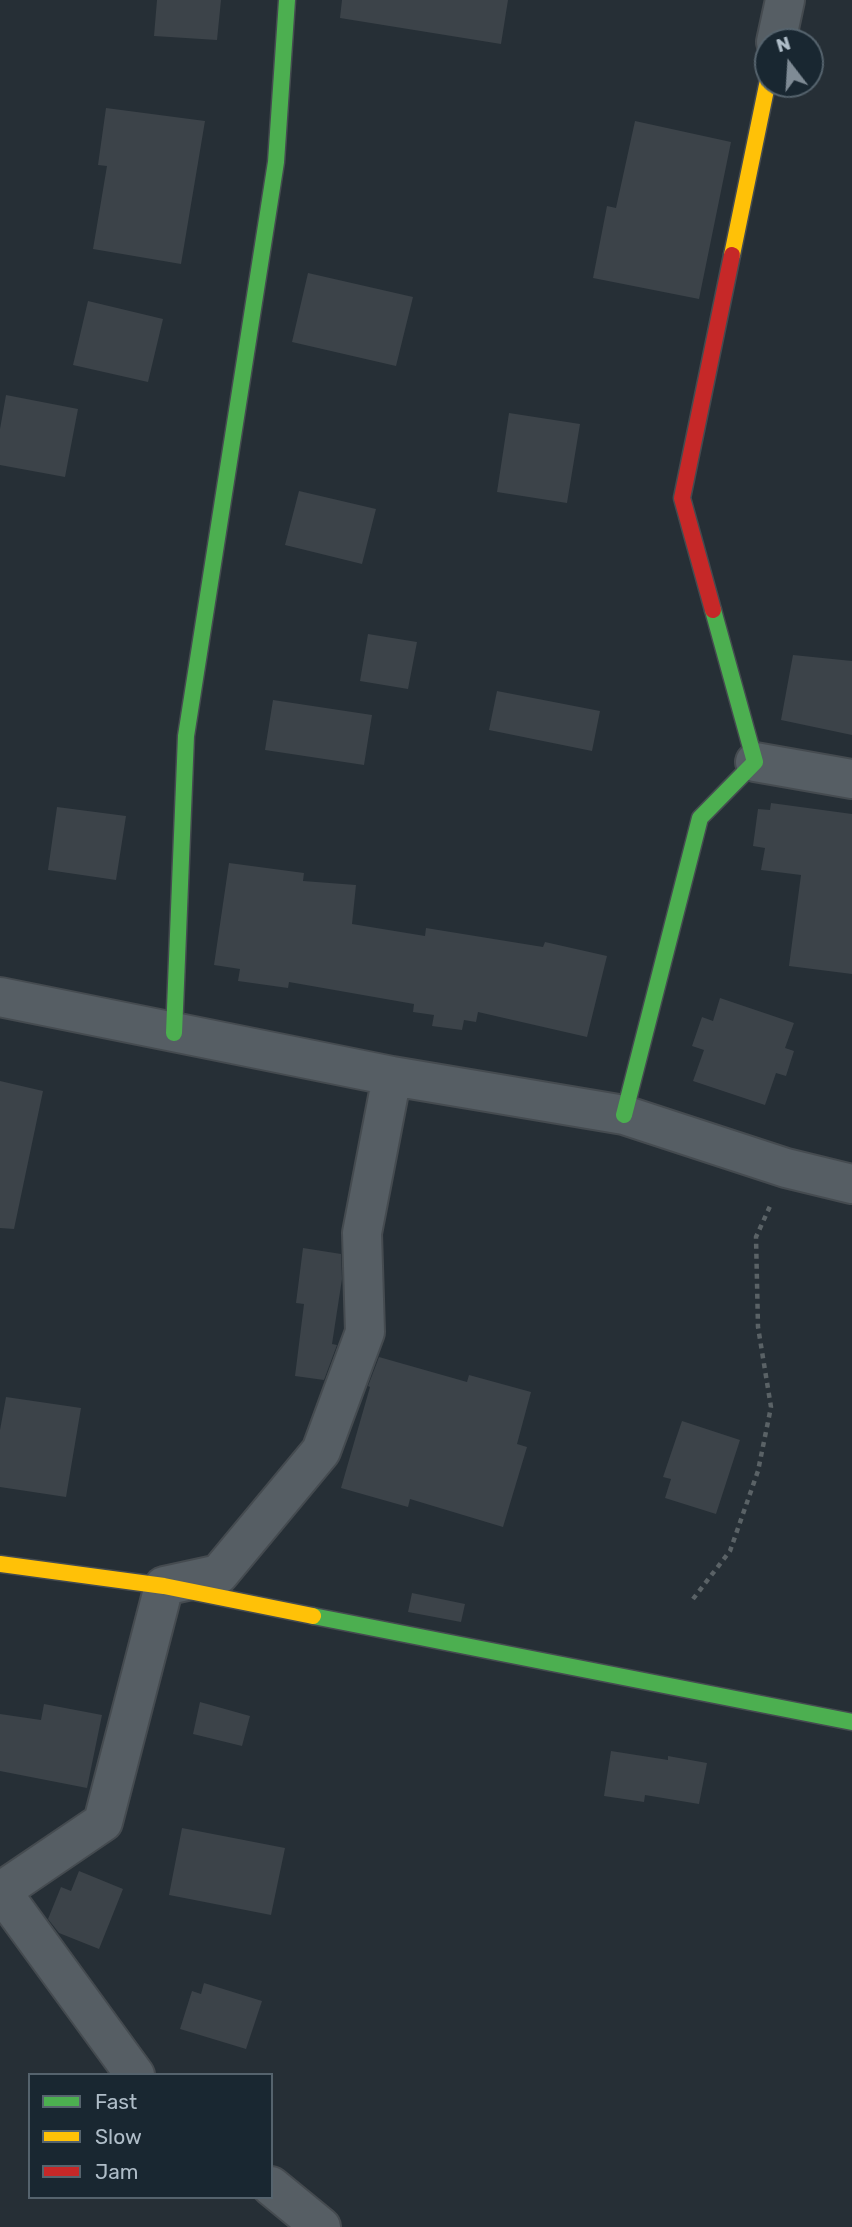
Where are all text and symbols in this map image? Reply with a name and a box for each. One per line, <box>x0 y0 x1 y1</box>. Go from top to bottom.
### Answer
north arrow <box>754 28 824 98</box>
text: N <box>773 31 793 57</box>
legend <box>28 2073 273 2199</box>
text: Fast <box>95 2089 137 2114</box>
text: Slow <box>95 2124 142 2149</box>
text: Jam <box>95 2159 139 2184</box>

